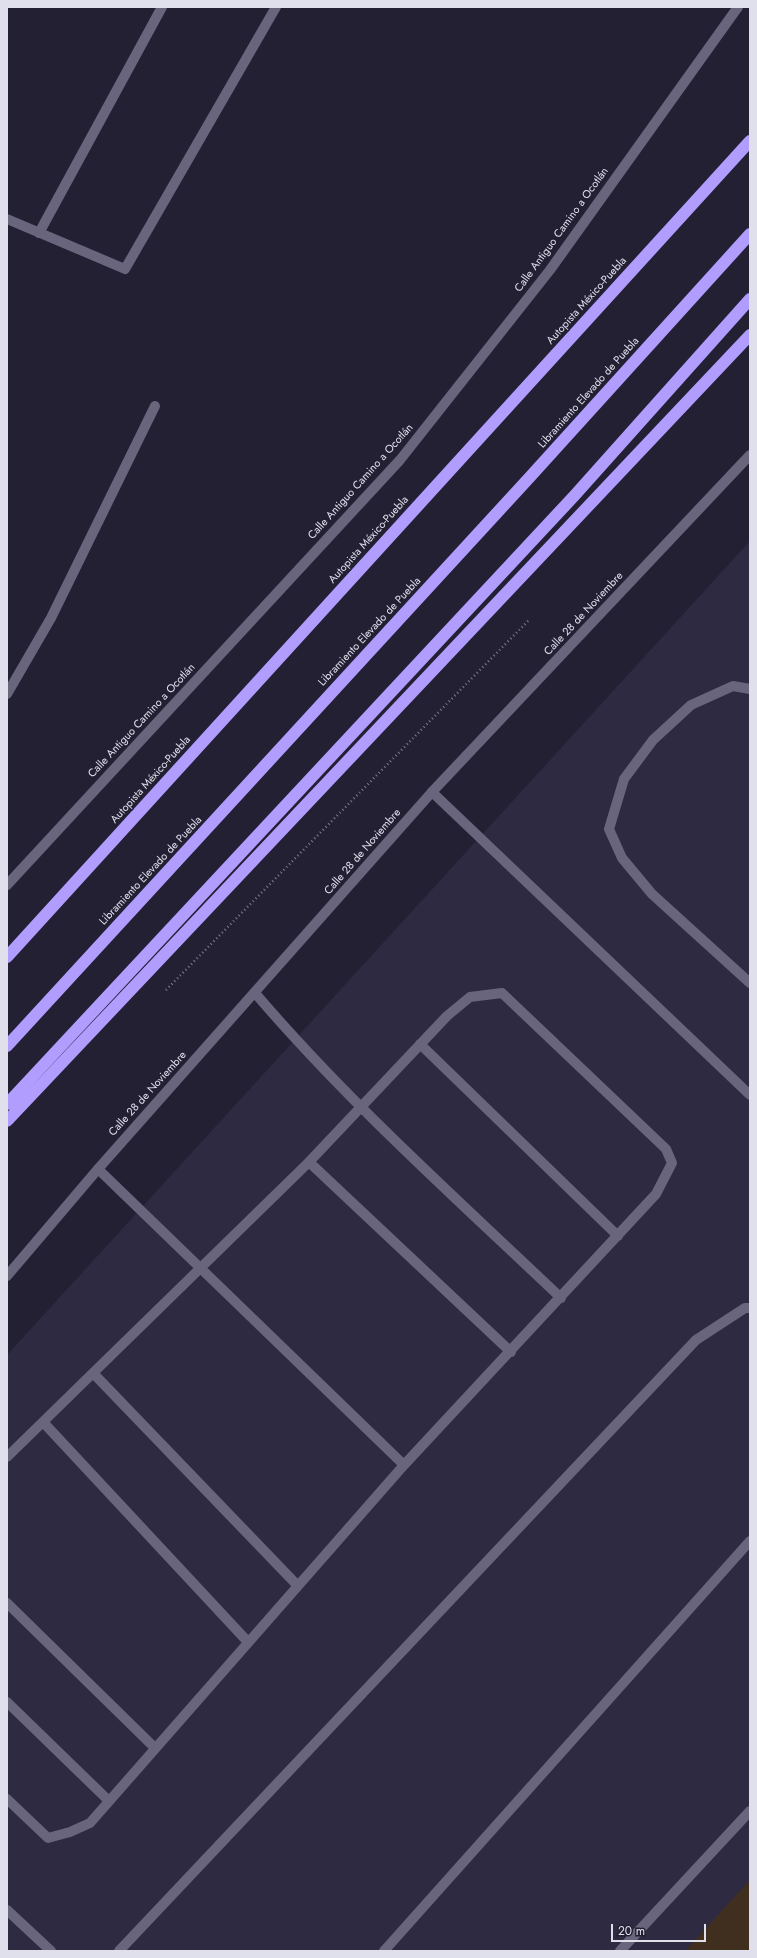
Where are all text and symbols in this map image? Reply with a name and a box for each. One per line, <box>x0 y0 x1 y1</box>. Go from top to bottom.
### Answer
street label: Calle Antiguo Camino a Ocotlán <box>512 165 612 295</box>
street label: Autopista México-Puebla <box>544 255 630 347</box>
street label: Libramiento Elevado de Puebla <box>536 335 642 451</box>
street label: Calle Antiguo Camino a Ocotlán <box>306 422 416 542</box>
street label: Autopista México-Puebla <box>326 494 412 586</box>
street label: Calle 28 de Noviembre <box>542 569 626 659</box>
street label: Libramiento Elevado de Puebla <box>316 575 424 689</box>
street label: Calle Antiguo Camino a Ocotlán <box>86 661 198 781</box>
street label: Autopista México-Puebla <box>108 734 194 826</box>
street label: Calle 28 de Noviembre <box>322 806 404 898</box>
street label: Libramiento Elevado de Puebla <box>97 814 205 928</box>
street label: Calle 28 de Noviembre <box>106 1049 190 1139</box>
scale bar <box>613 1916 708 1942</box>
text: 20 m <box>618 1922 645 1940</box>

